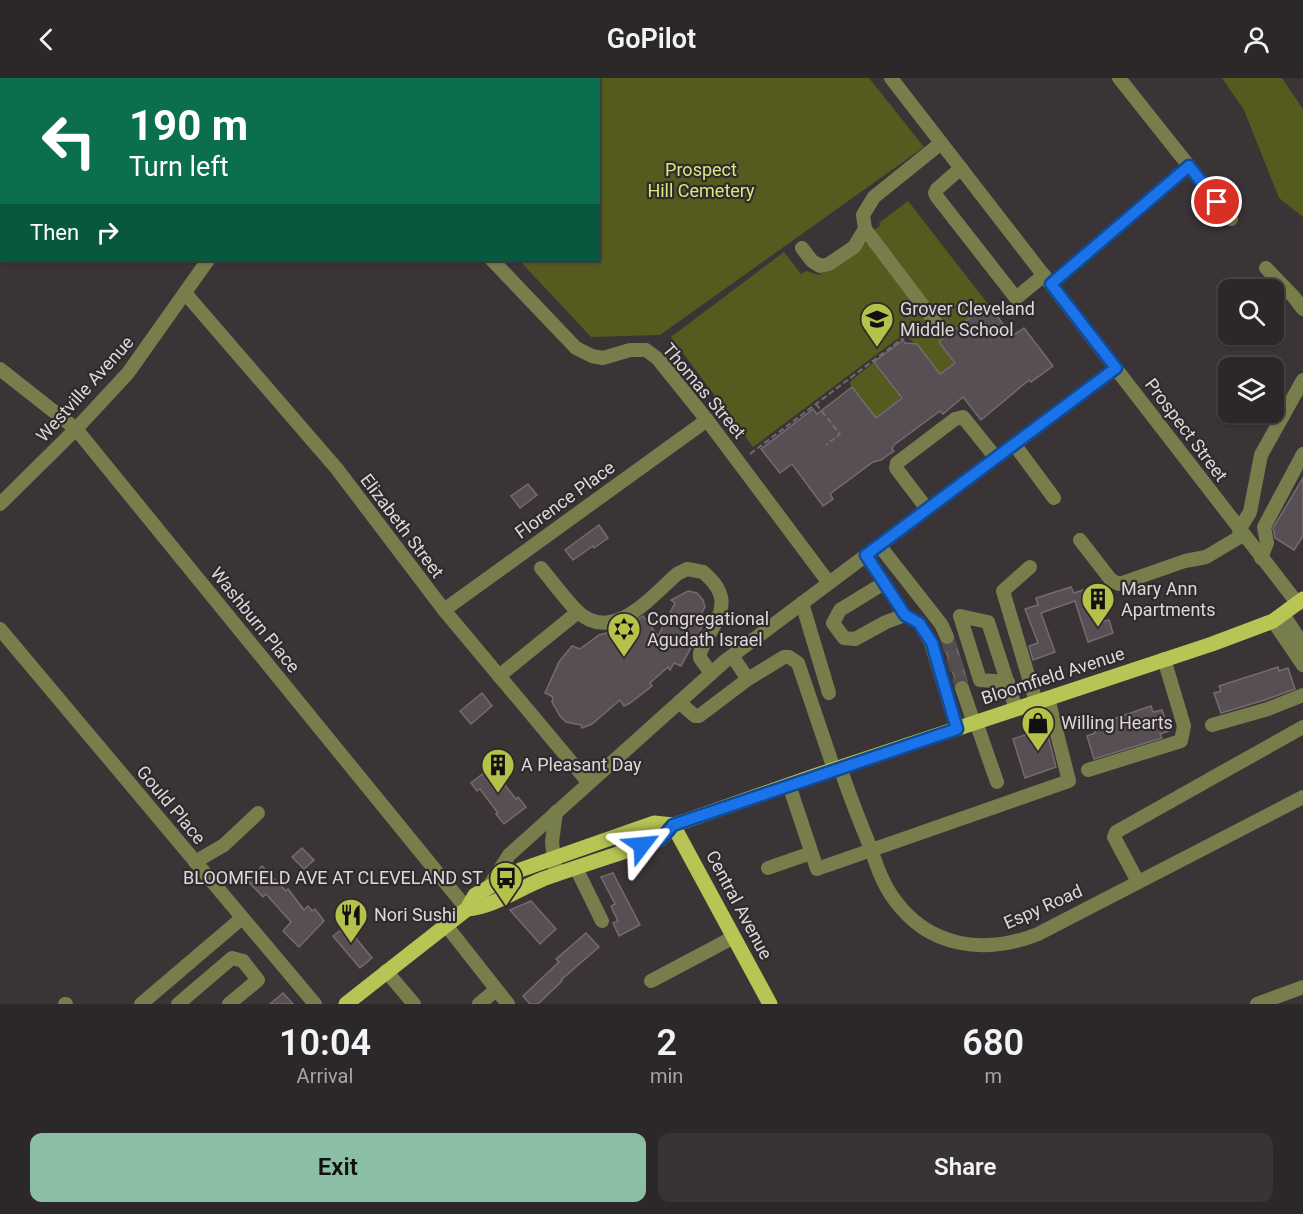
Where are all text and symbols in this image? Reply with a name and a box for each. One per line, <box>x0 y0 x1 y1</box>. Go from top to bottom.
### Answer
icon: back <box>30 23 63 56</box>
text: GoPilot <box>607 23 696 55</box>
icon: person <box>1240 23 1273 56</box>
text: 190 m <box>129 101 248 150</box>
icon: left <box>30 102 108 180</box>
text: Turn left <box>129 151 229 183</box>
park label: Prospect Hill Cemetery <box>647 159 755 201</box>
pin <box>1191 176 1242 227</box>
icon: arrive <box>1200 185 1233 218</box>
icon: right <box>91 216 124 249</box>
text: Then <box>30 220 79 245</box>
map controls <box>1218 279 1284 423</box>
button: search <box>1218 279 1284 345</box>
place label: Grover Cleveland Middle School <box>900 298 1035 340</box>
school or university icon: Grover Cleveland Middle School <box>859 301 895 348</box>
street label: Westville Avenue <box>32 331 138 446</box>
street label: Thomas Street <box>658 339 750 443</box>
button: layers <box>1218 357 1284 423</box>
street label: Prospect Street <box>1141 374 1232 486</box>
street label: Florence Place <box>511 456 619 543</box>
street label: Elizabeth Street <box>356 469 448 582</box>
street label: Washburn Place <box>206 563 304 677</box>
place label: Mary Ann Apartments <box>1121 578 1216 620</box>
building icon: Mary Ann Apartments <box>1080 581 1116 628</box>
place label: Congregational Agudath Israel <box>647 608 769 650</box>
synagogue icon: Congregational Agudath Israel <box>606 611 642 658</box>
street label: Bloomfield Avenue <box>979 642 1127 709</box>
shop icon: Willing Hearts <box>1020 705 1056 752</box>
place label: Willing Hearts <box>1061 712 1173 733</box>
building icon: A Pleasant Day <box>480 747 516 794</box>
place label: A Pleasant Day <box>521 754 642 775</box>
street label: Gould Place <box>133 761 210 848</box>
position arrow <box>610 813 674 877</box>
street label: Central Avenue <box>702 847 777 963</box>
bus stop icon: BLOOMFIELD AVE AT CLEVELAND ST <box>488 860 524 907</box>
place label: BLOOMFIELD AVE AT CLEVELAND ST <box>183 867 483 888</box>
street label: Espy Road <box>1000 880 1085 933</box>
restaurant icon: Nori Sushi <box>333 897 369 944</box>
place label: Nori Sushi <box>374 904 456 925</box>
text: 10:04 <box>279 1022 371 1064</box>
text: 2 <box>656 1022 677 1064</box>
text: 680 <box>962 1022 1024 1064</box>
text: Arrival <box>297 1064 353 1088</box>
text: min <box>650 1064 683 1088</box>
text: m <box>984 1064 1002 1088</box>
button: Exit <box>30 1133 646 1202</box>
button: Share <box>658 1133 1273 1202</box>

